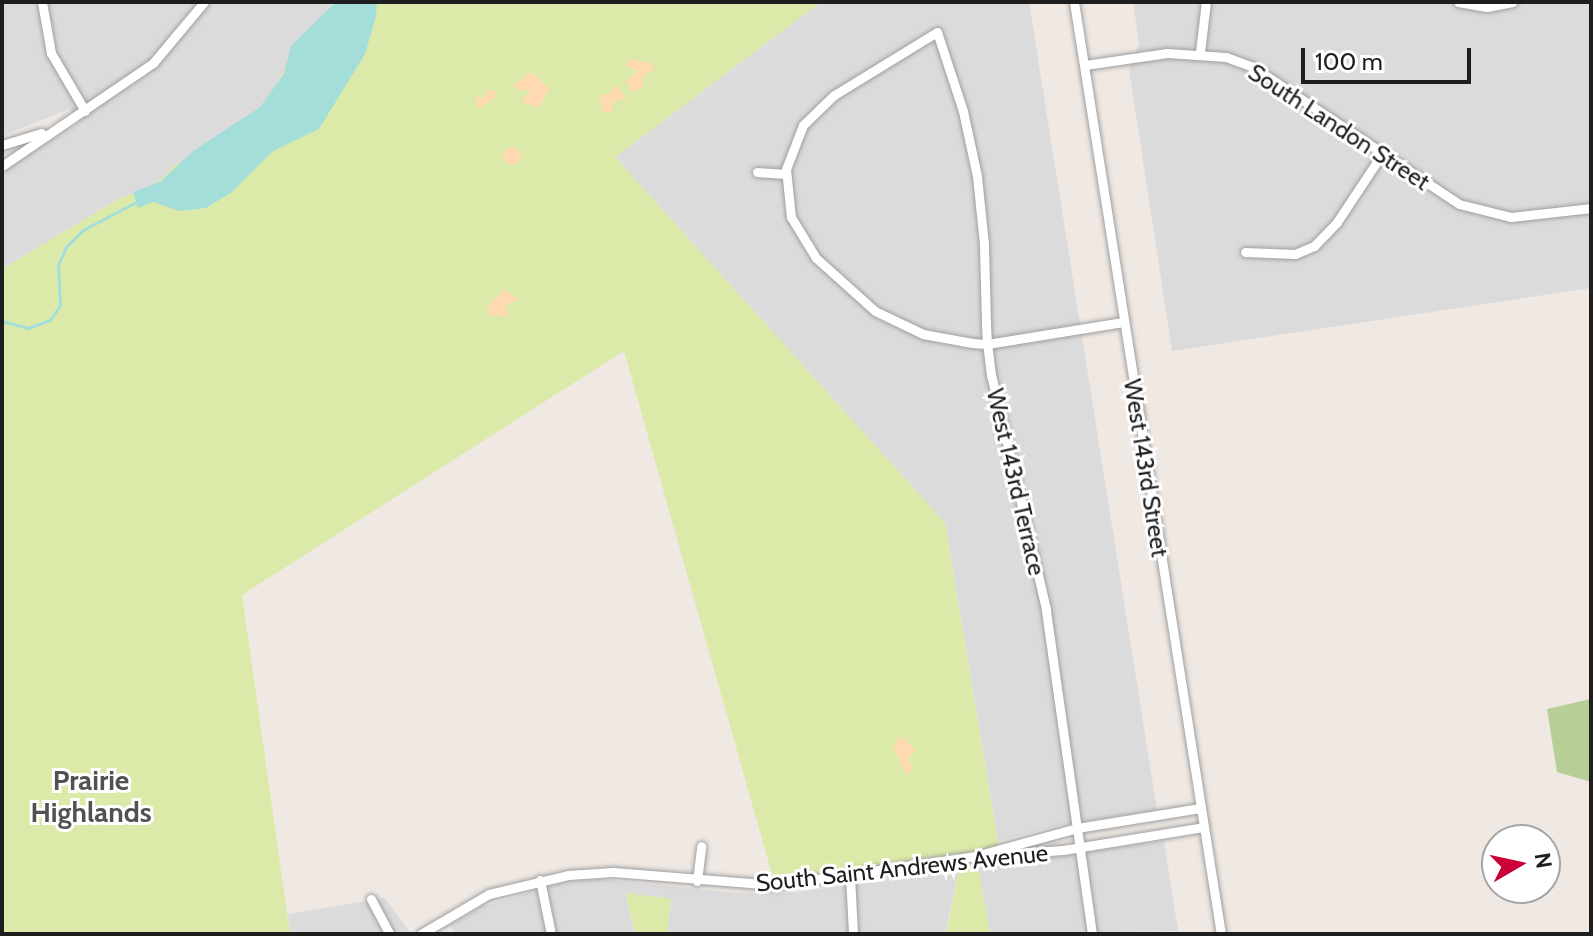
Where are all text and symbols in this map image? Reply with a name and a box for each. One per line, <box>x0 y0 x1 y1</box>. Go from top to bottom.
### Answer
scale bar <box>1305 32 1475 82</box>
text: 100 m <box>1315 47 1383 76</box>
street label: South Landon Street <box>1243 58 1435 196</box>
street label: West 143rd Street <box>1118 377 1174 559</box>
street label: West 143rd Terrace <box>981 386 1051 578</box>
district label: Prairie Highlands <box>31 763 151 829</box>
north arrow <box>1481 824 1561 904</box>
street label: South Saint Andrews Avenue <box>755 838 1049 898</box>
text: N <box>1529 851 1558 870</box>

